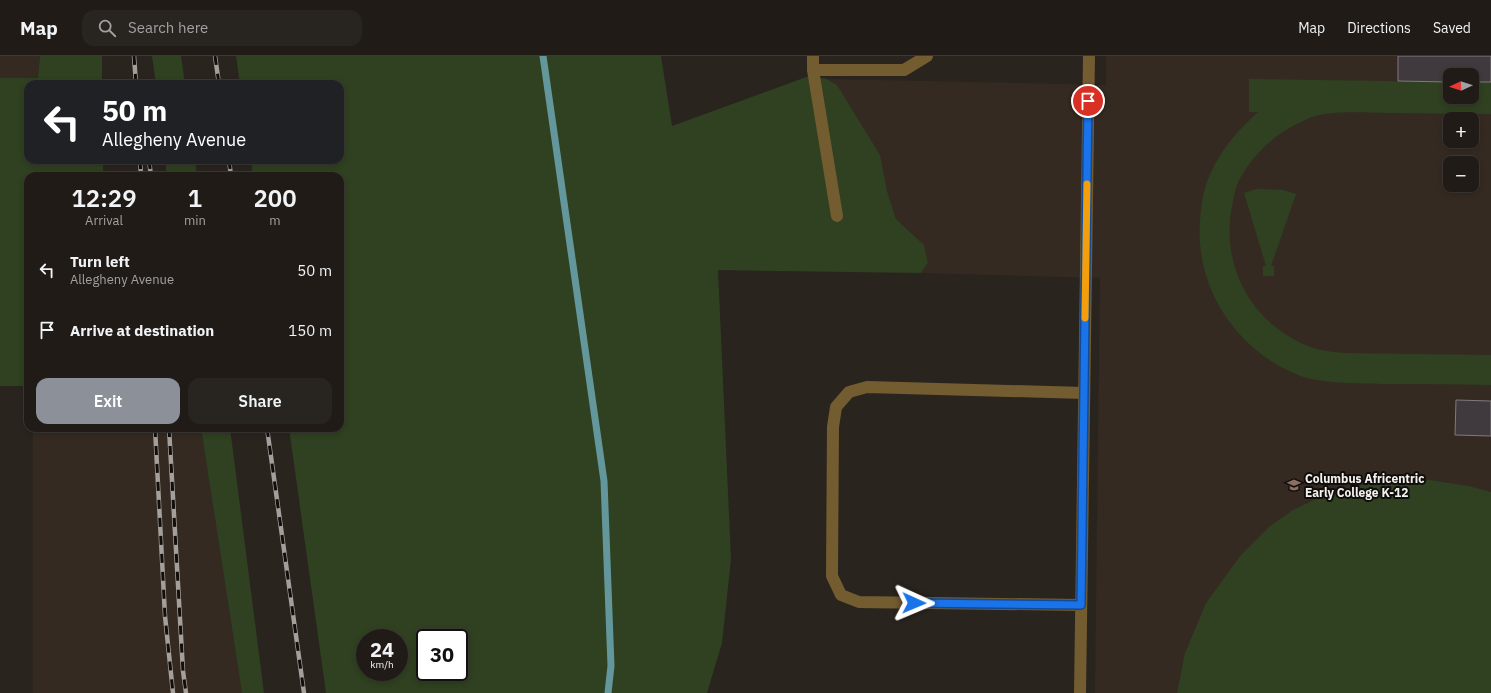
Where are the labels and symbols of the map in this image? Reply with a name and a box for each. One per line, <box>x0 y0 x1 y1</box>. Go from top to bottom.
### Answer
north arrow <box>1443 68 1479 104</box>
pin <box>1071 84 1105 118</box>
place label: Columbus Africentric Early College K-12 <box>1305 471 1424 500</box>
school or university icon: Columbus Africentric Early College K-12 <box>1286 477 1302 493</box>
position arrow <box>893 582 935 624</box>
speed limit sign: 30 <box>416 629 468 681</box>

